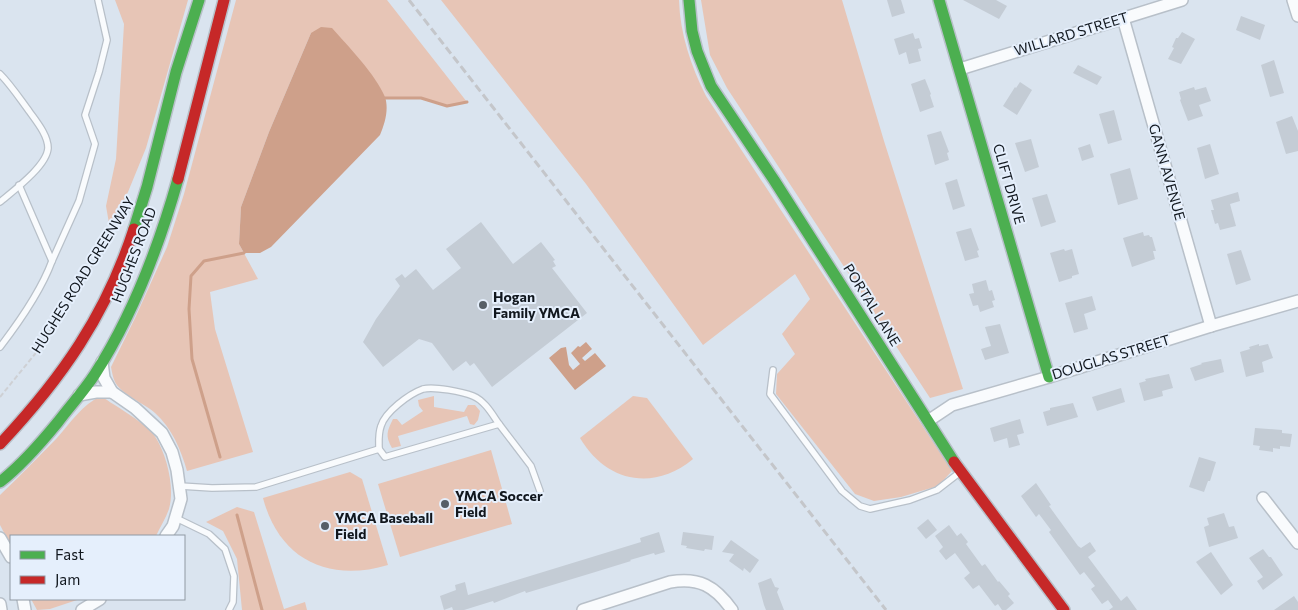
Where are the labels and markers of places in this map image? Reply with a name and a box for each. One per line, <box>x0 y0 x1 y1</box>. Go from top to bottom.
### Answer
place label: Hogan Family YMCA <box>493 288 580 321</box>
marker: Hogan Family YMCA <box>477 299 489 311</box>
place label: YMCA Soccer Field <box>455 487 543 520</box>
marker: YMCA Soccer Field <box>439 498 451 510</box>
place label: YMCA Baseball Field <box>335 509 433 542</box>
marker: YMCA Baseball Field <box>319 520 331 532</box>

